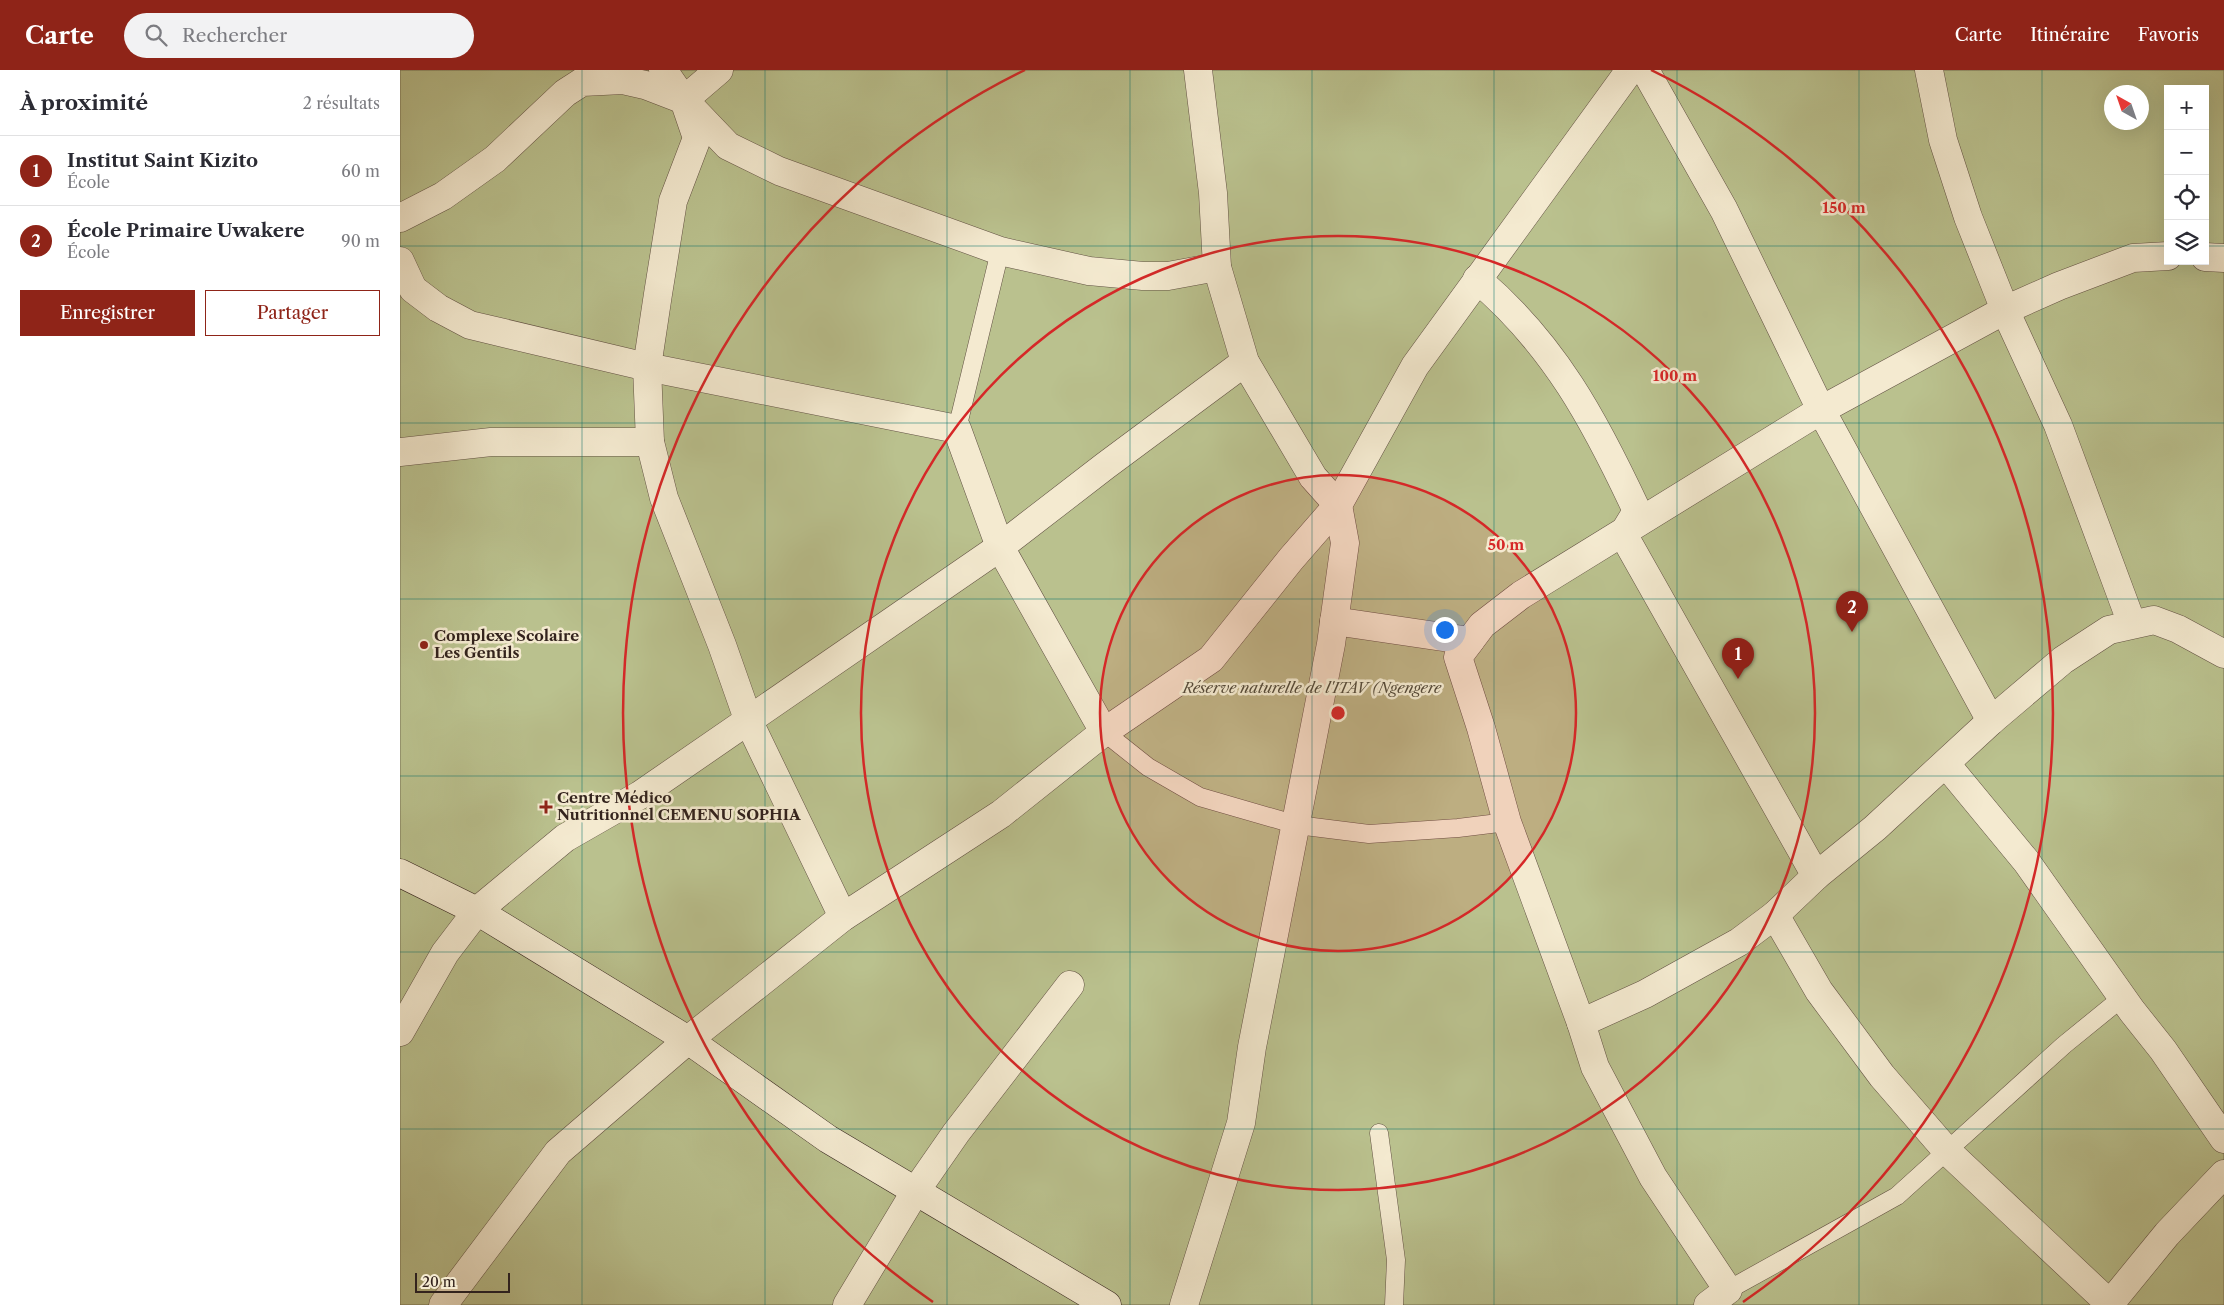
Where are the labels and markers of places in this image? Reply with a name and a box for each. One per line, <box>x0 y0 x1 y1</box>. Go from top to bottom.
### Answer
pin: 2 <box>1836 591 1868 632</box>
place label: Complexe Scolaire Les Gentils <box>434 626 579 662</box>
pin: 1 <box>1722 638 1754 679</box>
marker: Complexe Scolaire Les Gentils <box>418 639 430 651</box>
centre of rings <box>1329 704 1347 722</box>
place label: Centre Médico Nutritionnel CEMENU SOPHIA <box>557 788 801 824</box>
marker: Centre Médico Nutritionnel CEMENU SOPHIA <box>539 800 553 814</box>

